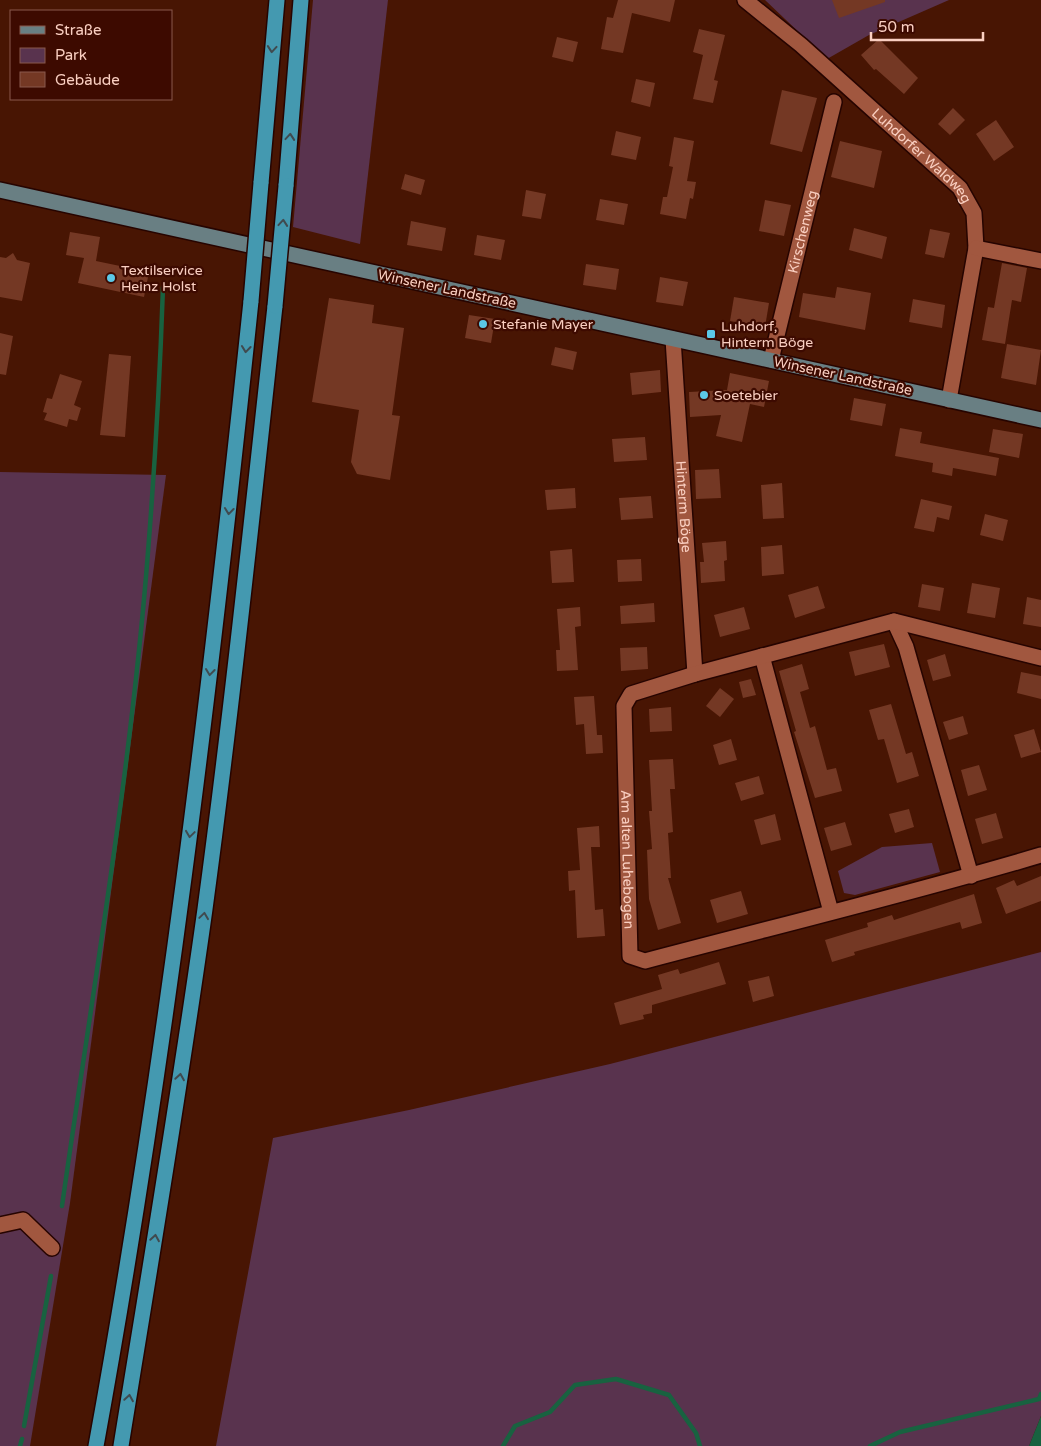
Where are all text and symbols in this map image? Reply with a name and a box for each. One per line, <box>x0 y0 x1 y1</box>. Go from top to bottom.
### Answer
legend <box>10 10 172 100</box>
scale bar <box>871 10 984 42</box>
text: 50 m <box>878 18 915 36</box>
text: Straße <box>55 21 101 39</box>
one-way arrow <box>267 45 278 53</box>
text: Park <box>55 46 87 64</box>
text: Gebäude <box>55 71 120 89</box>
street label: Luhdorfer Waldweg <box>869 105 975 206</box>
one-way arrow <box>284 133 295 141</box>
street label: Kirschenweg <box>784 188 821 275</box>
one-way arrow <box>277 219 288 227</box>
place label: Textilservice Heinz Holst <box>121 262 203 295</box>
street label: Winsener Landstraße <box>376 266 518 312</box>
marker: Textilservice Heinz Holst <box>105 272 117 284</box>
place label: Stefanie Mayer <box>493 316 594 333</box>
marker: Stefanie Mayer <box>477 318 489 330</box>
place label: Luhdorf, Hinterm Böge <box>721 318 813 351</box>
marker: Luhdorf, Hinterm Böge <box>705 328 717 340</box>
one-way arrow <box>241 346 252 354</box>
street label: Winsener Landstraße <box>772 353 914 399</box>
place label: Soetebier <box>714 387 778 404</box>
marker: Soetebier <box>698 389 710 401</box>
street label: Hinterm Böge <box>673 460 696 553</box>
one-way arrow <box>224 507 235 515</box>
one-way arrow <box>205 669 216 677</box>
street label: Am alten Luhebogen <box>618 790 638 929</box>
one-way arrow <box>185 830 196 838</box>
one-way arrow <box>198 912 208 920</box>
one-way arrow <box>175 1073 185 1081</box>
one-way arrow <box>150 1233 160 1242</box>
one-way arrow <box>123 1394 134 1402</box>

